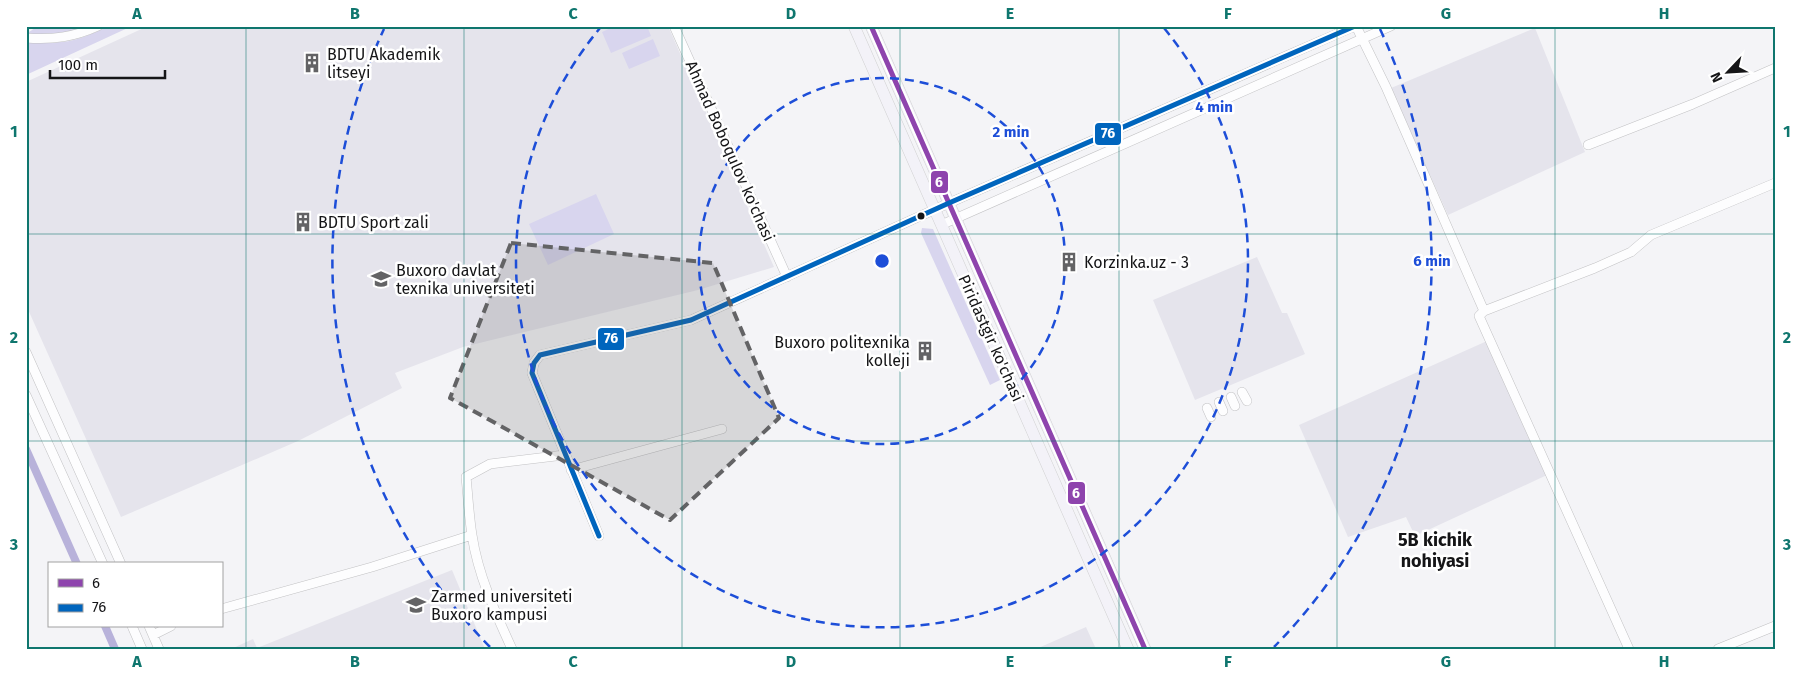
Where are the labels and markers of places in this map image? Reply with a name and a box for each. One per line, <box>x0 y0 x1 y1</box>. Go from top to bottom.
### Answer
place label: BDTU Akademik litseyi <box>327 45 441 82</box>
building icon: BDTU Akademik litseyi <box>301 52 323 74</box>
building icon: BDTU Sport zali <box>292 211 314 233</box>
unlabelled marker <box>916 211 926 221</box>
place label: BDTU Sport zali <box>318 213 429 232</box>
building icon: Korzinka.uz - 3 <box>1058 251 1080 273</box>
centre of rings <box>873 252 891 270</box>
place label: Korzinka.uz - 3 <box>1084 253 1189 272</box>
place label: Buxoro davlat texnika universiteti <box>396 261 535 298</box>
school or university icon: Buxoro davlat texnika universiteti <box>370 268 392 290</box>
place label: Buxoro politexnika kolleji <box>774 333 910 370</box>
building icon: Buxoro politexnika kolleji <box>914 340 936 362</box>
place label: Zarmed universiteti Buxoro kampusi <box>431 587 572 624</box>
school or university icon: Zarmed universiteti Buxoro kampusi <box>405 594 427 616</box>

